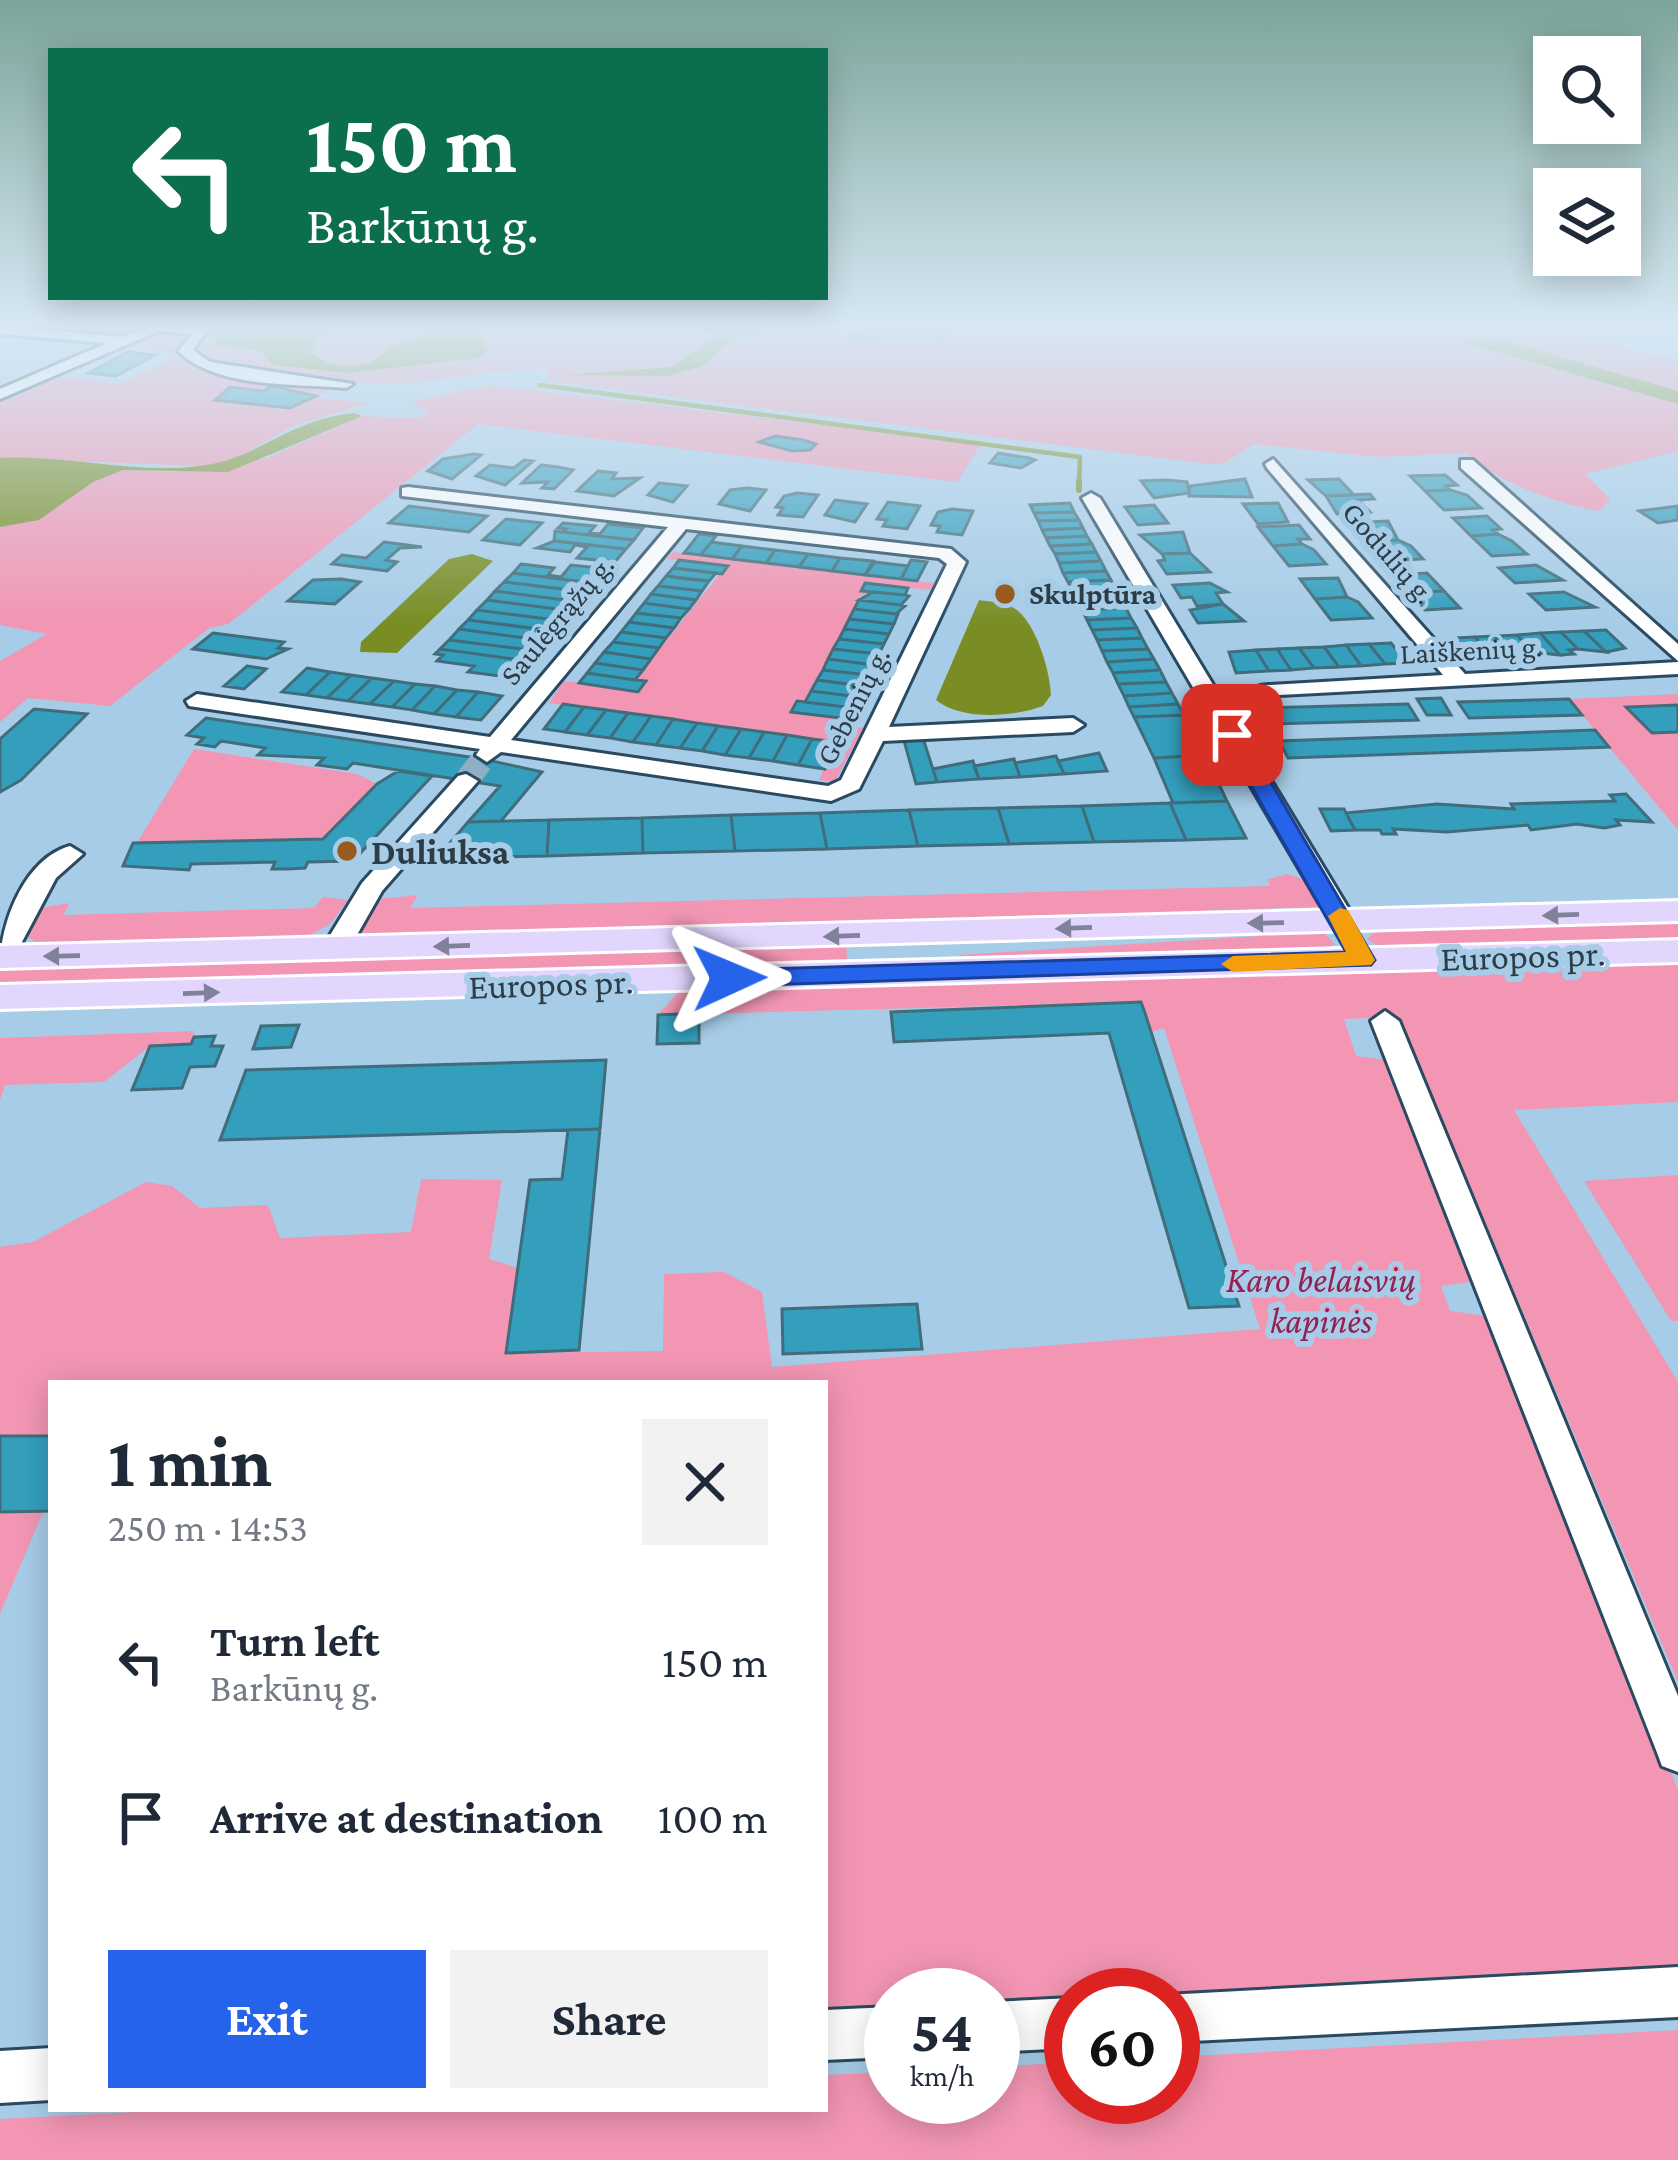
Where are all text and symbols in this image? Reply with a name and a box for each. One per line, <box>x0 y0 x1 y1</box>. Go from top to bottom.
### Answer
map controls <box>1533 36 1641 276</box>
button: search <box>1533 36 1641 144</box>
icon: left <box>108 96 264 252</box>
text: 150 m <box>306 97 517 190</box>
button: layers <box>1533 168 1641 276</box>
text: Barkūnų g. <box>306 195 539 255</box>
street label: Godulių g. <box>1336 495 1442 611</box>
street label: Saulėgrąžų g. <box>493 548 621 692</box>
place label: Skulptūra <box>1029 577 1157 610</box>
marker: Skulptūra <box>992 581 1018 607</box>
street label: Laiškenių g. <box>1399 629 1543 671</box>
street label: Gebenių g. <box>809 642 897 770</box>
pin <box>1181 684 1283 786</box>
icon: arrive <box>1199 702 1265 768</box>
place label: Duliuksa <box>371 832 510 872</box>
marker: Duliuksa <box>334 838 360 864</box>
one-way arrow <box>1541 905 1579 924</box>
one-way arrow <box>1246 914 1284 933</box>
position arrow <box>666 915 792 1041</box>
one-way arrow <box>1054 919 1092 938</box>
one-way arrow <box>822 926 860 945</box>
street label: Europos pr. <box>1440 933 1606 979</box>
one-way arrow <box>432 937 470 956</box>
one-way arrow <box>42 946 80 965</box>
street label: Europos pr. <box>468 961 634 1007</box>
one-way arrow <box>183 983 221 1002</box>
park label: Karo belaisvių kapinės <box>1226 1260 1416 1341</box>
button: close <box>642 1419 768 1545</box>
text: 1 min <box>108 1421 272 1501</box>
text: 250 m · 14:53 <box>108 1506 308 1549</box>
text: Turn left <box>210 1616 379 1666</box>
icon: left <box>108 1629 174 1695</box>
text: 150 m <box>662 1637 768 1687</box>
text: Barkūnų g. <box>210 1666 378 1709</box>
icon: arrive <box>108 1785 174 1851</box>
text: Arrive at destination <box>210 1793 603 1843</box>
text: 100 m <box>658 1793 768 1843</box>
button: Exit <box>108 1950 426 2088</box>
button: Share <box>450 1950 768 2088</box>
speed limit sign: 60 <box>1044 1968 1200 2124</box>
text: 54 <box>911 1997 973 2064</box>
text: km/h <box>910 2059 974 2092</box>

